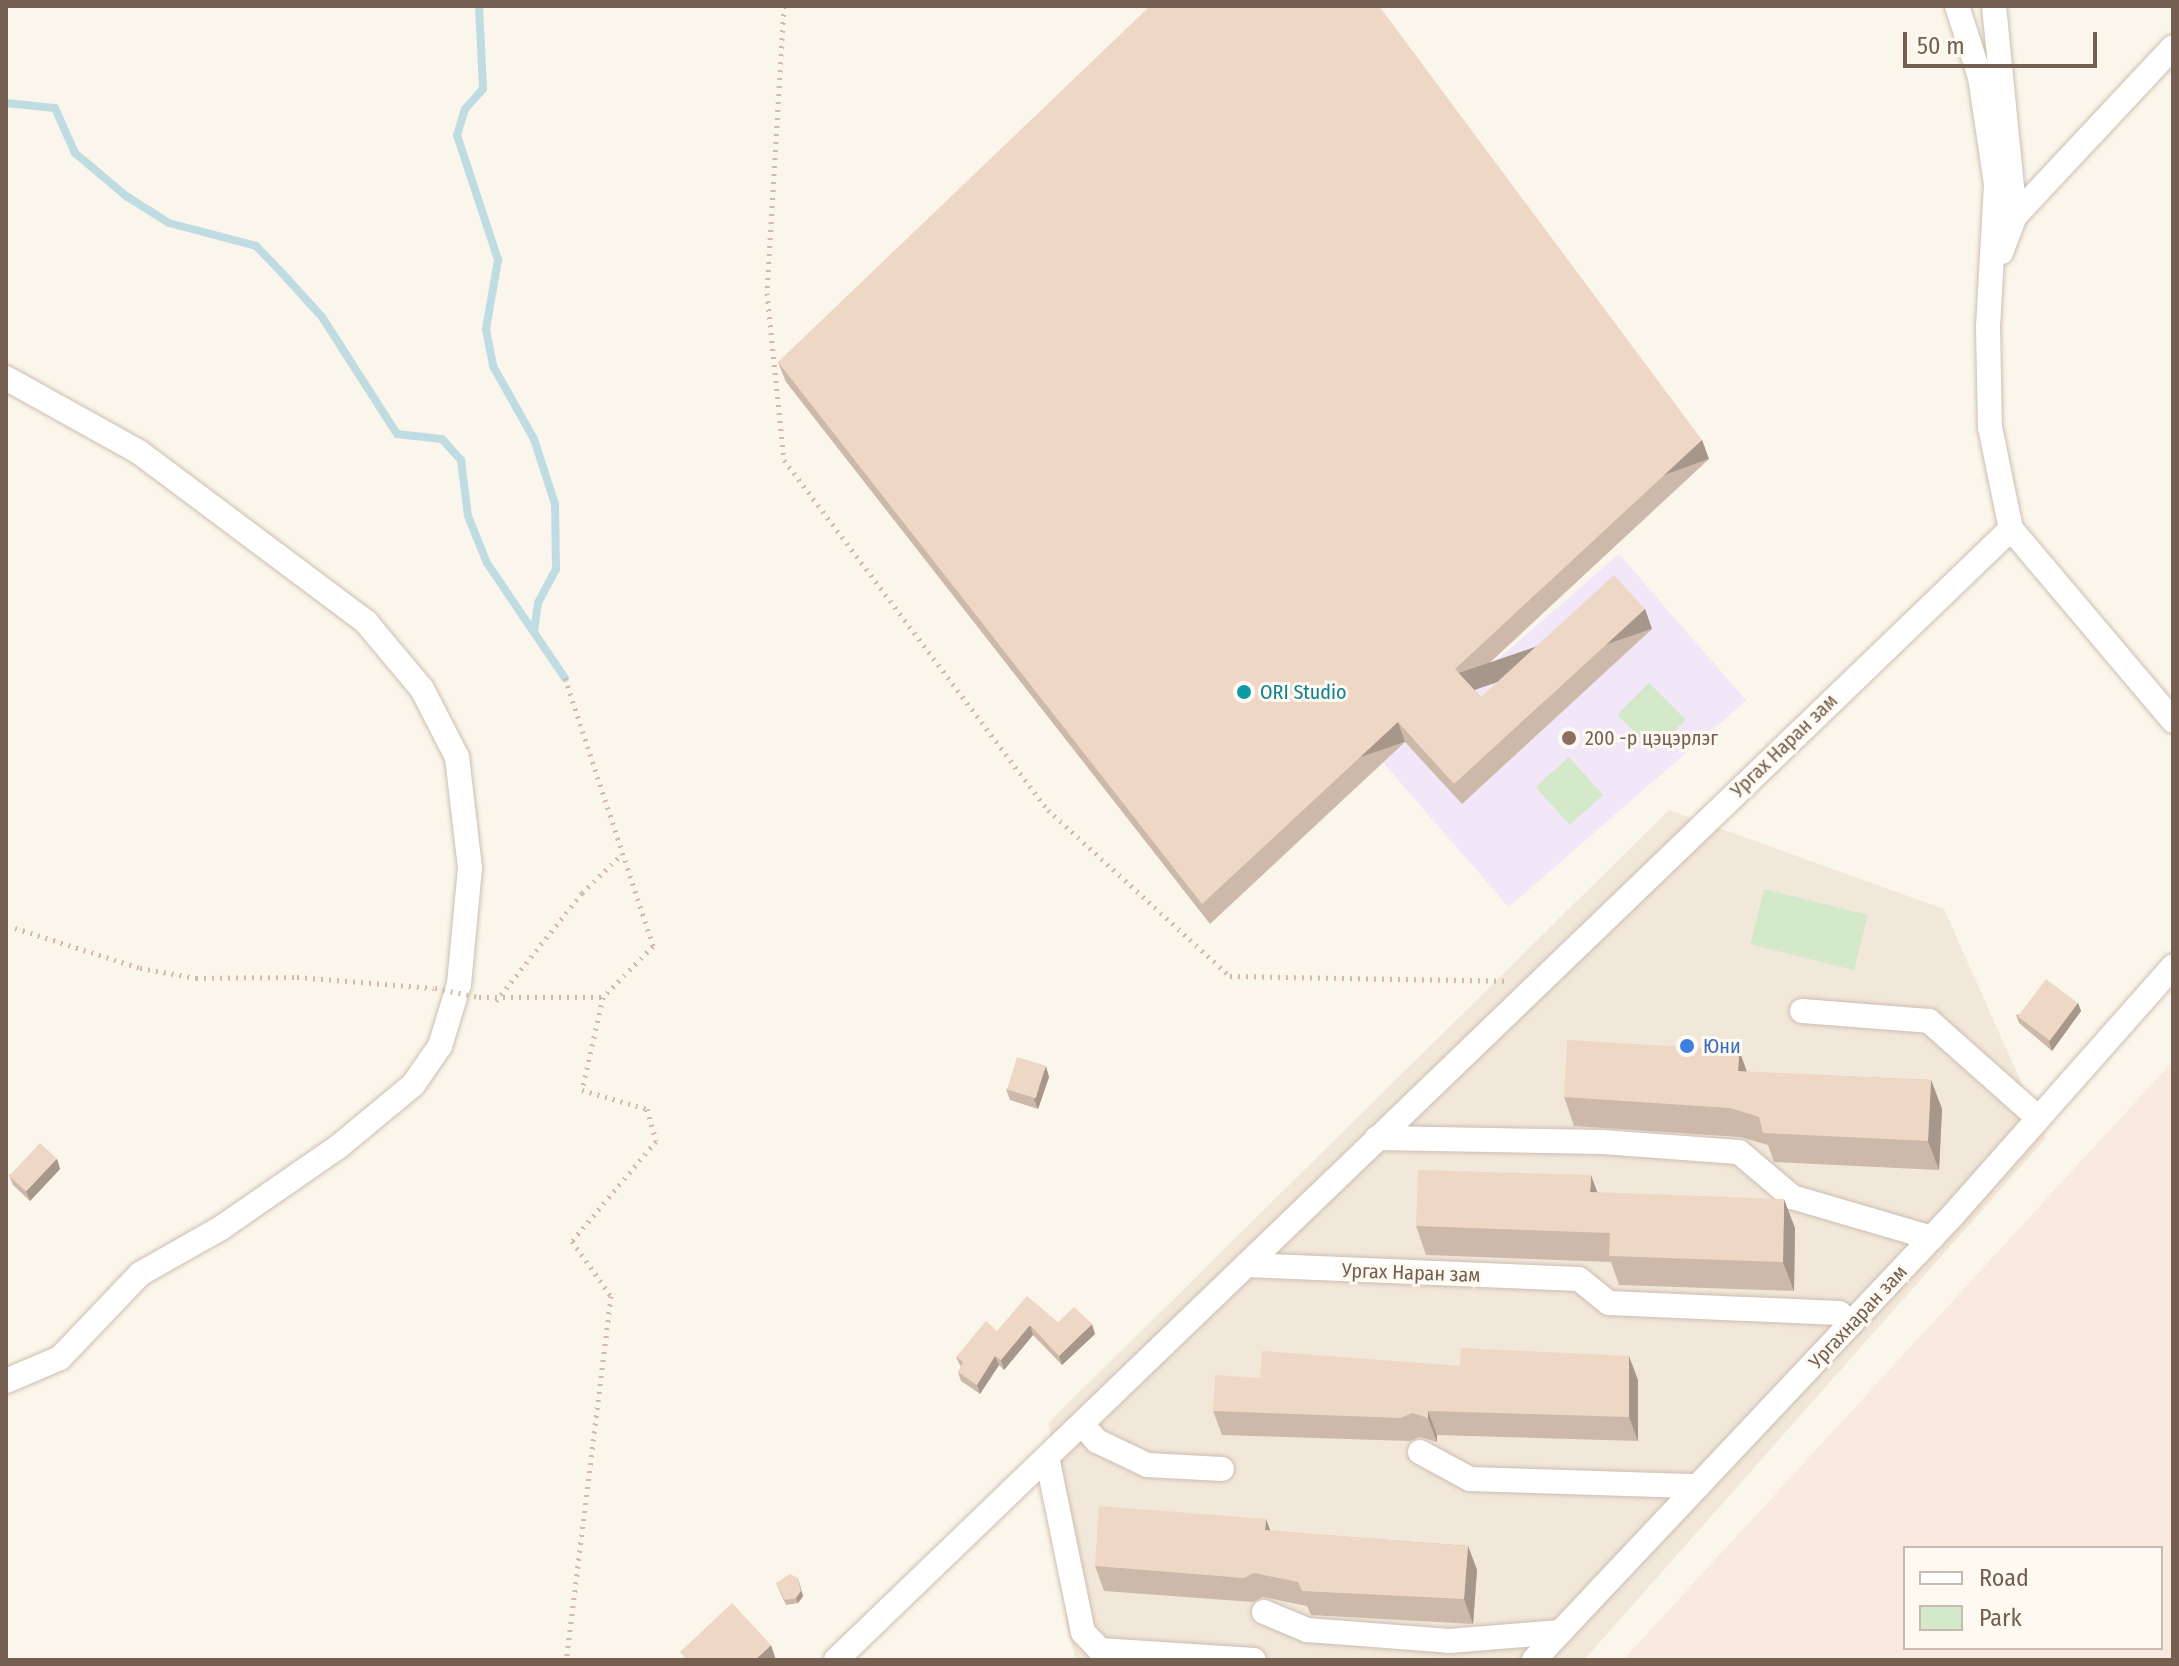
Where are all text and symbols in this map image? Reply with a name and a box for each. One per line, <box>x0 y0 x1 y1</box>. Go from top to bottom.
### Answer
scale bar <box>1907 16 2101 66</box>
text: 50 m <box>1917 32 1965 60</box>
place label: ORI Studio <box>1260 680 1347 704</box>
marker: ORI Studio <box>1235 683 1253 701</box>
street label: Ургах Наран зам <box>1726 689 1842 803</box>
place label: 200 -р цэцэрлэг <box>1585 726 1718 750</box>
marker: 200 -р цэцэрлэг <box>1560 729 1578 747</box>
place label: Юни <box>1703 1034 1741 1058</box>
marker: Юни <box>1678 1037 1696 1055</box>
street label: Ургах Наран зам <box>1341 1259 1481 1287</box>
street label: Ургахнаран зам <box>1804 1260 1912 1374</box>
legend <box>1903 1546 2163 1650</box>
text: Road <box>1979 1564 2029 1592</box>
text: Park <box>1979 1604 2022 1632</box>

